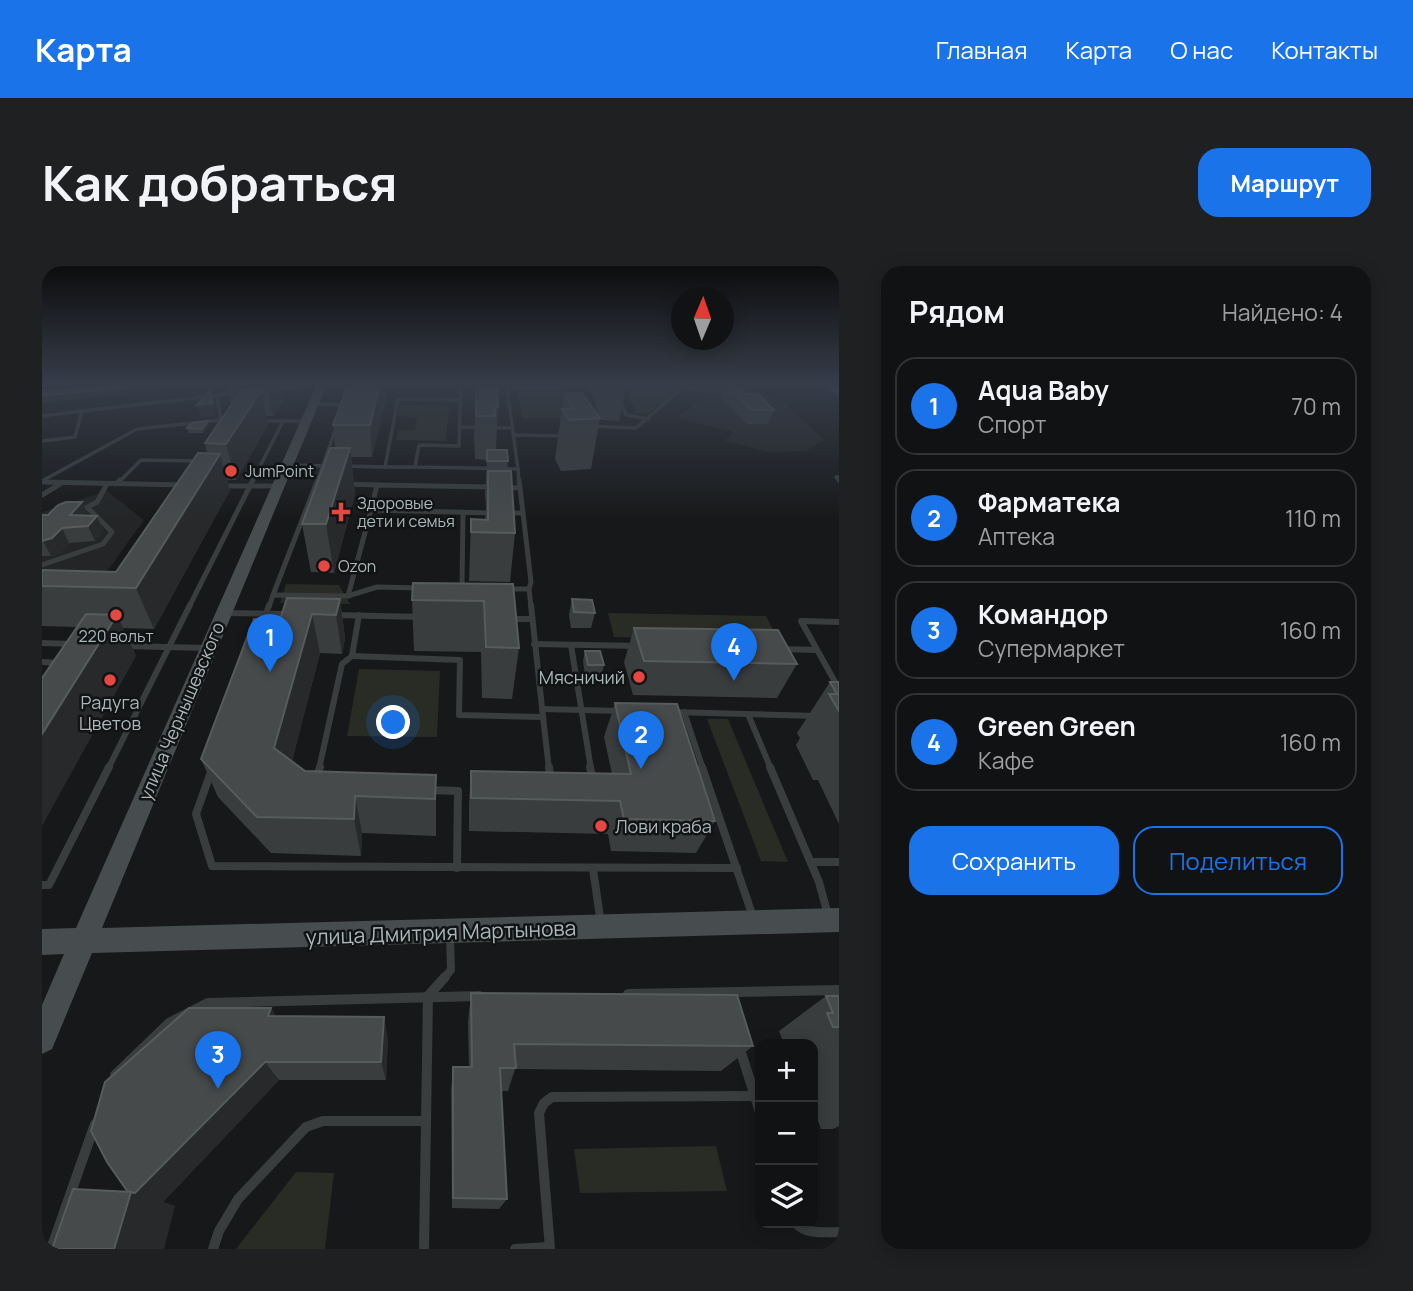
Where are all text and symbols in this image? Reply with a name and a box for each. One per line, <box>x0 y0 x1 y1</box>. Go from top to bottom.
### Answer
text: Карта <box>35 27 132 72</box>
text: Главная <box>936 33 1027 66</box>
text: Карта <box>1065 33 1132 66</box>
text: О нас <box>1170 33 1233 66</box>
text: Контакты <box>1271 33 1378 66</box>
button: Маршрут <box>1198 148 1371 217</box>
text: Как добраться <box>42 149 397 216</box>
north arrow <box>671 287 734 350</box>
text: Рядом <box>909 291 1005 332</box>
text: Найдено: 4 <box>1222 296 1343 328</box>
text: Aqua Baby <box>978 372 1109 408</box>
text: 1 <box>929 390 939 422</box>
text: 70 m <box>1291 390 1341 422</box>
text: Спорт <box>978 408 1046 440</box>
place label: JumPoint <box>245 460 314 482</box>
marker: JumPoint <box>223 463 239 479</box>
text: Фарматека <box>978 484 1120 520</box>
place label: Здоровые дети и семья <box>357 492 455 532</box>
marker: Здоровые дети и семья <box>331 502 351 522</box>
text: 2 <box>927 502 941 534</box>
text: 110 m <box>1285 502 1341 534</box>
text: Аптека <box>978 520 1055 552</box>
place label: Ozon <box>338 555 376 577</box>
marker: Ozon <box>316 558 332 574</box>
text: Командор <box>978 596 1108 632</box>
marker: 220 вольт <box>108 607 124 623</box>
pin: 1 <box>247 614 293 672</box>
text: 3 <box>927 614 941 646</box>
text: 160 m <box>1280 614 1341 646</box>
street label: улица Чернышевского <box>132 618 230 804</box>
pin: 4 <box>711 623 757 681</box>
place label: 220 вольт <box>78 625 154 647</box>
text: Супермаркет <box>978 632 1125 664</box>
place label: Мясничий <box>539 665 625 689</box>
marker: Мясничий <box>631 669 647 685</box>
marker: Радуга Цветов <box>102 672 118 688</box>
place label: Радуга Цветов <box>79 690 141 735</box>
your location <box>376 705 410 739</box>
text: Green Green <box>978 708 1136 744</box>
pin: 2 <box>618 711 664 769</box>
text: 4 <box>927 726 941 758</box>
text: 160 m <box>1280 726 1341 758</box>
text: Кафе <box>978 744 1034 776</box>
place label: Лови краба <box>615 814 712 838</box>
marker: Лови краба <box>593 818 609 834</box>
button: Сохранить <box>909 826 1119 895</box>
button: Поделиться <box>1133 826 1343 895</box>
street label: улица Дмитрия Мартынова <box>305 913 577 951</box>
pin: 3 <box>195 1031 241 1089</box>
map controls <box>755 1039 818 1228</box>
button: + <box>755 1039 818 1102</box>
button: − <box>755 1102 818 1165</box>
button: layers <box>755 1165 818 1228</box>

